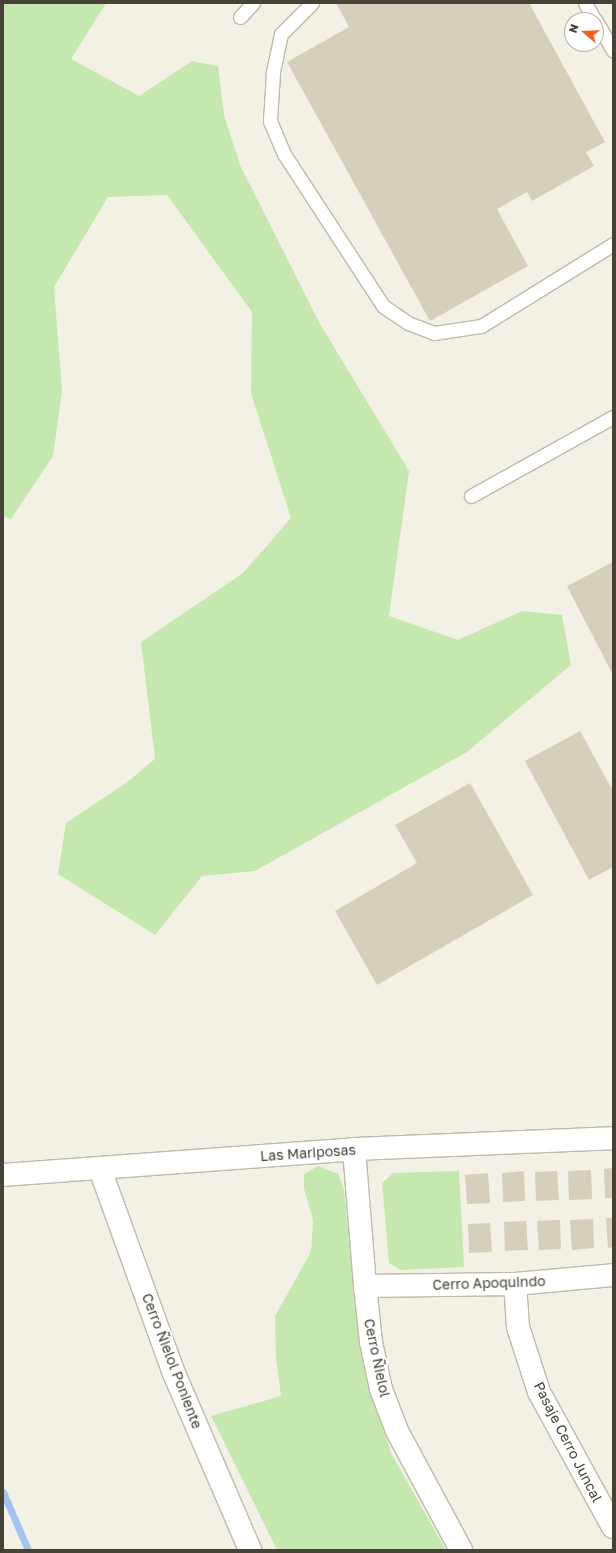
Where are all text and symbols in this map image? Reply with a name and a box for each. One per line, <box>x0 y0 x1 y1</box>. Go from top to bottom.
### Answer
north arrow <box>564 12 604 52</box>
text: N <box>566 22 581 34</box>
street label: Las Mariposas <box>260 1141 356 1165</box>
street label: Cerro Apoquindo <box>432 1273 546 1293</box>
street label: Cerro Ñielol Poniente <box>138 1291 206 1431</box>
street label: Cerro Ñielol <box>360 1317 394 1399</box>
street label: Pasaje Cerro Juncal <box>530 1379 606 1505</box>

